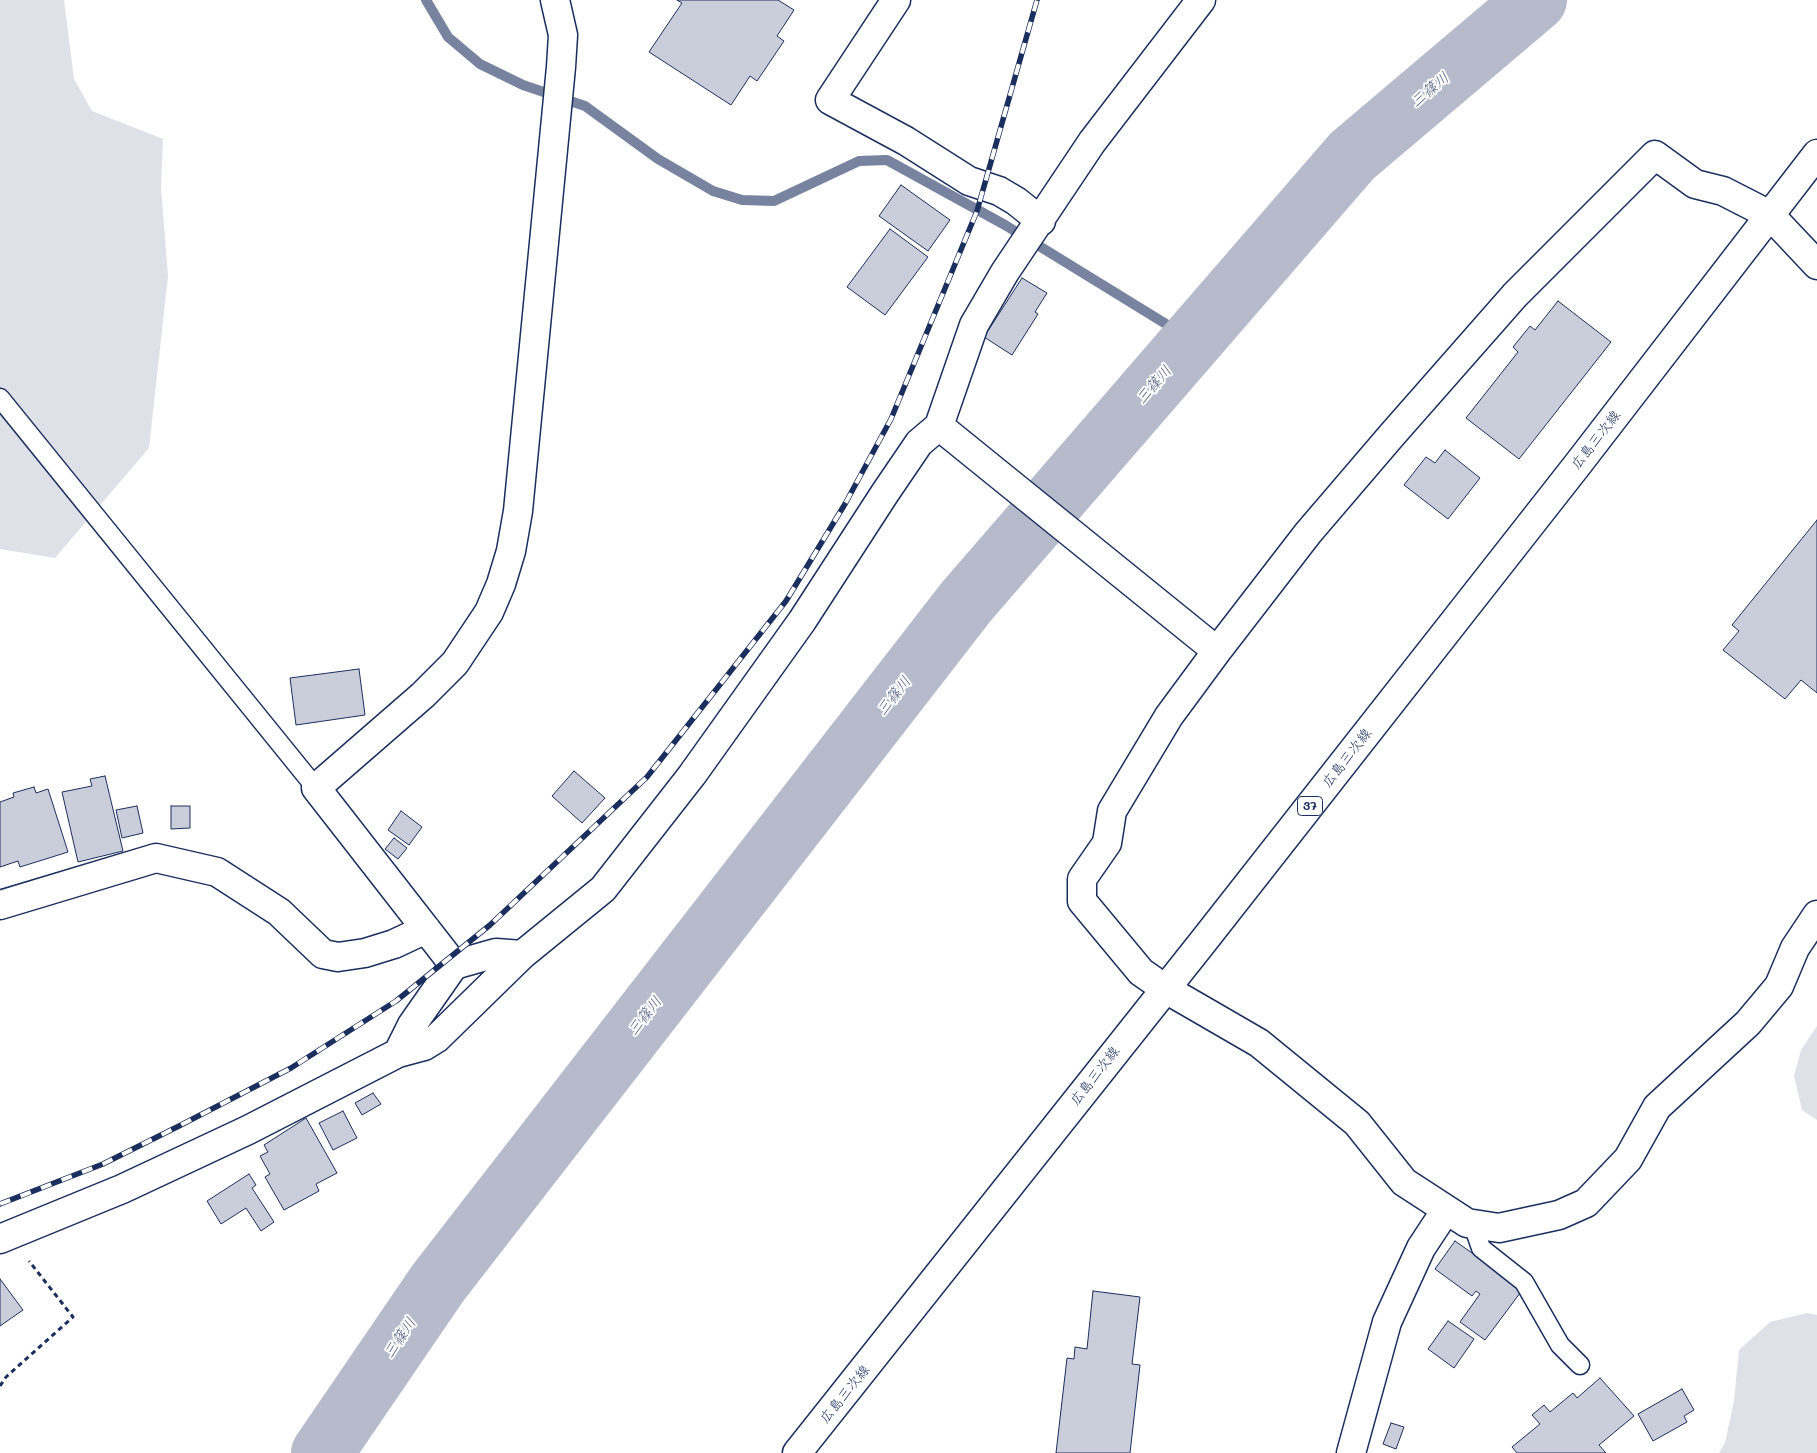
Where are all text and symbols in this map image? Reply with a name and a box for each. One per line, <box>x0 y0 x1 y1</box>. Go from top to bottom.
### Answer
water label: 三篠川 <box>1407 69 1453 111</box>
water label: 三篠川 <box>1132 362 1176 408</box>
street label: 広島三次線 <box>1568 407 1624 473</box>
water label: 三篠川 <box>873 673 915 719</box>
street label: 広島三次線 <box>1319 725 1375 791</box>
road number: 37 <box>1298 796 1322 816</box>
water label: 三篠川 <box>624 993 666 1039</box>
street label: 広島三次線 <box>1067 1043 1123 1109</box>
water label: 三篠川 <box>380 1314 420 1362</box>
street label: 広島三次線 <box>816 1362 874 1426</box>

